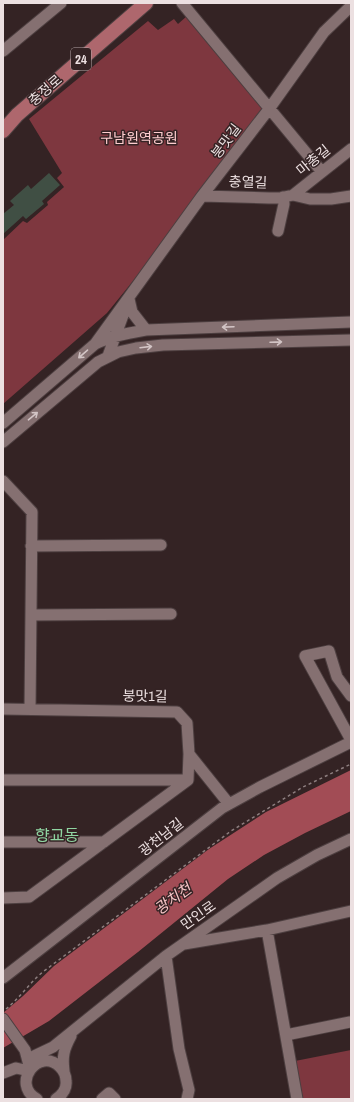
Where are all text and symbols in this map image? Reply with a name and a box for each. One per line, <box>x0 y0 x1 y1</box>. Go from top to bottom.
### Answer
road number: 24 <box>71 48 91 70</box>
street label: 충정로 <box>25 70 66 109</box>
street label: 붕맛길 <box>207 120 245 162</box>
park label: 구남원역공원 <box>100 129 178 147</box>
street label: 마총길 <box>292 141 334 179</box>
street label: 충열길 <box>228 172 268 192</box>
one-way arrow <box>222 323 235 330</box>
one-way arrow <box>269 338 282 345</box>
one-way arrow <box>139 343 152 350</box>
one-way arrow <box>77 350 88 359</box>
one-way arrow <box>27 412 38 421</box>
street label: 붕맛1길 <box>122 687 168 705</box>
street label: 광천남길 <box>135 814 187 860</box>
district label: 향교동 <box>35 824 79 846</box>
water label: 광치천 <box>150 877 197 919</box>
street label: 만인로 <box>177 896 219 933</box>

